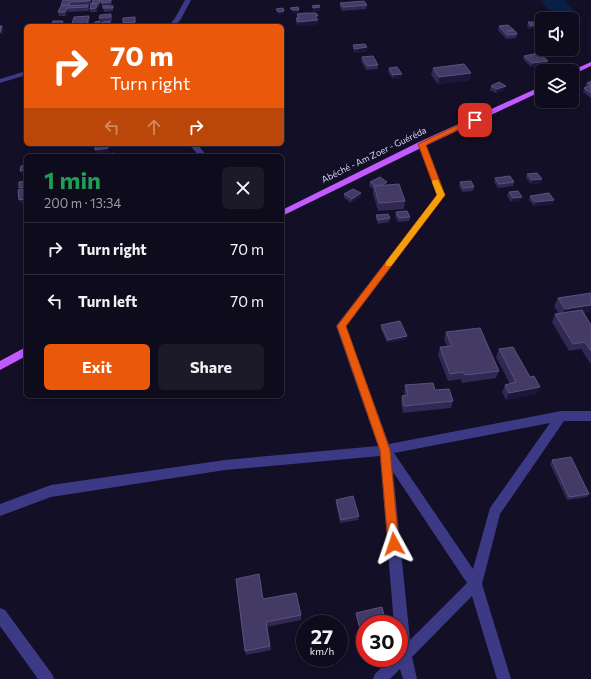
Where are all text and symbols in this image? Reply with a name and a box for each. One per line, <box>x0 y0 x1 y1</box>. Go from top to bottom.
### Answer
map controls <box>535 12 579 108</box>
button: sound <box>535 12 579 56</box>
text: 70 m <box>110 38 174 72</box>
icon: right <box>44 40 96 92</box>
button: layers <box>535 64 579 108</box>
text: Turn right <box>110 72 190 94</box>
pin <box>458 103 492 137</box>
icon: arrive <box>464 109 486 131</box>
icon: left <box>101 116 123 138</box>
icon: ahead <box>143 116 165 138</box>
icon: right <box>185 116 207 138</box>
street label: Abéché - Am Zoer - Guéréda <box>320 124 428 185</box>
text: 1 min <box>44 165 101 194</box>
button: close <box>222 167 264 209</box>
text: 200 m · 13:34 <box>44 195 121 211</box>
icon: right <box>44 238 66 260</box>
text: Turn right <box>78 240 147 258</box>
text: 70 m <box>230 240 264 258</box>
icon: left <box>44 290 66 312</box>
text: Turn left <box>78 292 137 310</box>
text: 70 m <box>230 292 264 310</box>
button: Exit <box>44 344 150 390</box>
button: Share <box>158 344 264 390</box>
position arrow <box>373 523 415 565</box>
speed limit sign: 30 <box>356 615 408 667</box>
text: 27 <box>311 624 333 648</box>
text: km/h <box>310 645 334 657</box>

